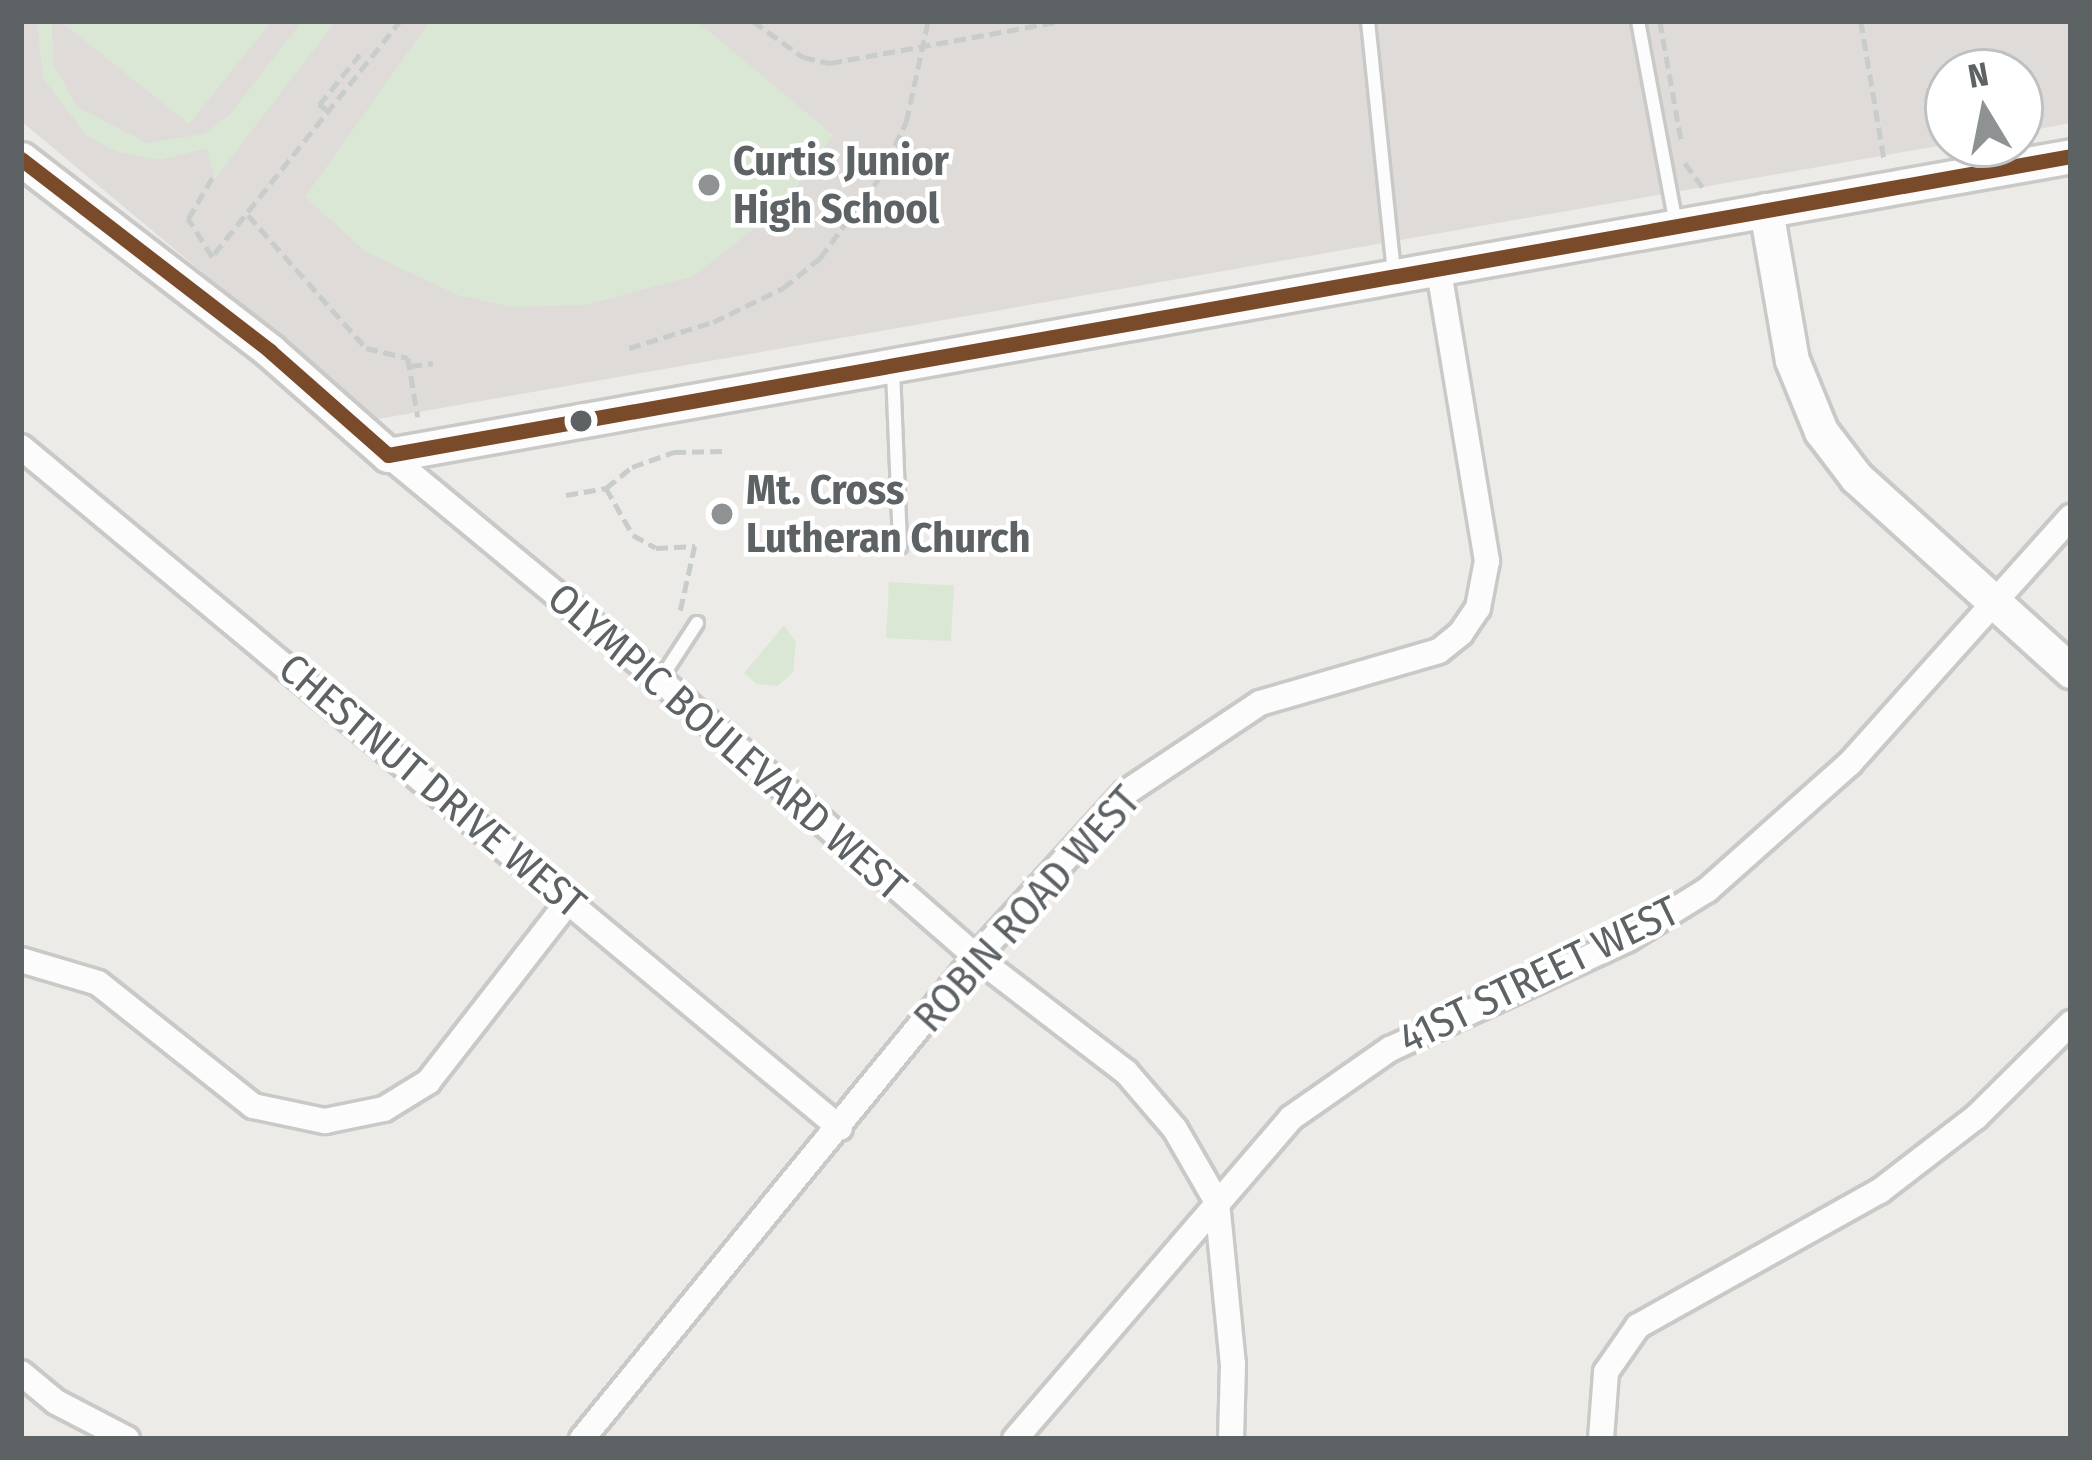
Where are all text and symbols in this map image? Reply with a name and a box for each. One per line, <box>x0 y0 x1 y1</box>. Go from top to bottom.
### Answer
north arrow <box>1924 48 2044 168</box>
text: N <box>1965 54 1991 97</box>
place label: Curtis Junior High School <box>733 136 949 234</box>
marker: Curtis Junior High School <box>696 172 722 198</box>
unlabelled marker <box>570 410 592 432</box>
place label: Mt. Cross Lutheran Church <box>746 465 1030 564</box>
marker: Mt. Cross Lutheran Church <box>709 501 735 527</box>
street label: OLYMPIC BOULEVARD WEST <box>538 573 916 911</box>
street label: CHESTNUT DRIVE WEST <box>269 643 595 929</box>
street label: ROBIN ROAD WEST <box>904 776 1150 1042</box>
street label: 41ST STREET WEST <box>1391 886 1687 1064</box>

